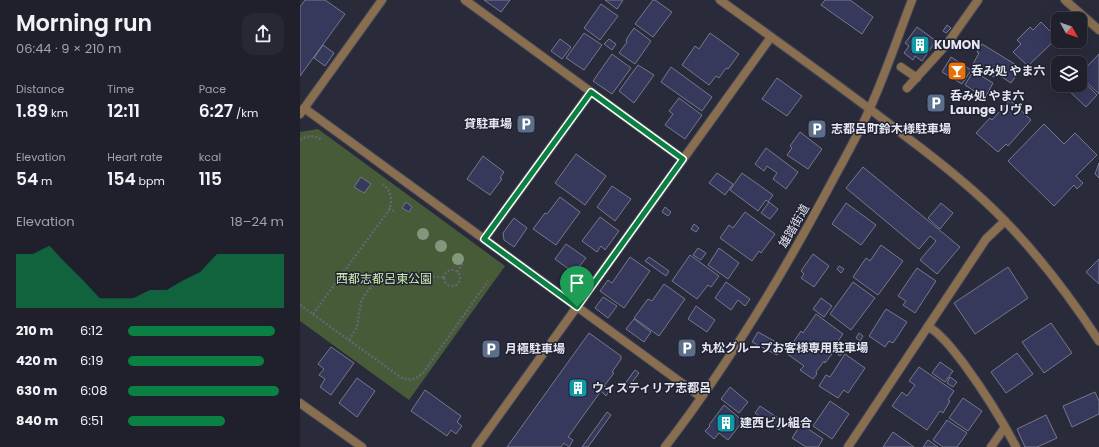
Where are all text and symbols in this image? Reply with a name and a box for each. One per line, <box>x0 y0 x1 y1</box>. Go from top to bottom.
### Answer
text: Morning run <box>16 8 152 39</box>
north arrow <box>1051 12 1087 48</box>
map controls <box>1051 12 1087 92</box>
button: share <box>242 13 284 55</box>
building icon: KUMON <box>909 34 931 56</box>
place label: KUMON <box>934 36 980 53</box>
text: 06:44 · 9 × 210 m <box>16 39 121 58</box>
button: layers <box>1051 56 1087 92</box>
bar icon: 呑み処 やま六 <box>946 60 968 82</box>
place label: 呑み処 やま六 <box>971 62 1046 79</box>
text: Distance <box>16 81 64 97</box>
text: Time <box>107 81 134 97</box>
text: Pace <box>199 81 226 97</box>
place label: 呑み処 やま六 Launge リヴ P <box>950 87 1033 118</box>
parking icon: 呑み処 やま六 Launge リヴ P <box>925 92 947 114</box>
text: 1.89 <box>16 99 48 123</box>
text: 12:11 <box>107 99 140 123</box>
text: 6:27 <box>199 99 233 123</box>
text: km <box>48 105 68 121</box>
text: /km <box>233 105 258 121</box>
parking icon: 貸駐車場 <box>515 113 537 135</box>
place label: 貸駐車場 <box>464 115 512 132</box>
parking icon: 志都呂町鈴木様駐車場 <box>806 118 828 140</box>
place label: 志都呂町鈴木様駐車場 <box>831 120 951 137</box>
text: Elevation <box>16 149 66 165</box>
text: Heart rate <box>107 149 163 165</box>
text: kcal <box>199 149 221 165</box>
text: 54 <box>16 167 38 191</box>
text: 154 <box>107 167 136 191</box>
text: 115 <box>199 167 222 191</box>
text: m <box>38 173 52 189</box>
text: bpm <box>136 173 165 189</box>
street label: 雄踏街道 <box>774 201 813 251</box>
text: Elevation <box>16 212 75 231</box>
text: 18–24 m <box>230 212 284 231</box>
pin <box>560 266 594 307</box>
park label: 西都志都呂東公園 <box>336 270 432 287</box>
icon: arrive <box>566 272 588 294</box>
text: 210 m <box>16 321 53 340</box>
text: 6:12 <box>80 321 103 340</box>
parking icon: 丸松グループお客様専用駐車場 <box>676 337 698 359</box>
parking icon: 月極駐車場 <box>480 338 502 360</box>
place label: 丸松グループお客様専用駐車場 <box>701 339 868 356</box>
place label: 月極駐車場 <box>505 340 565 357</box>
text: 420 m <box>16 351 57 370</box>
text: 6:19 <box>80 351 103 370</box>
building icon: ウィスティリア志都呂 <box>567 377 589 399</box>
place label: ウィスティリア志都呂 <box>592 379 711 396</box>
text: 630 m <box>16 381 57 400</box>
text: 6:08 <box>80 381 107 400</box>
text: 840 m <box>16 411 58 430</box>
text: 6:51 <box>80 411 103 430</box>
building icon: 建西ビル組合 <box>715 412 737 434</box>
place label: 建西ビル組合 <box>740 414 812 431</box>

